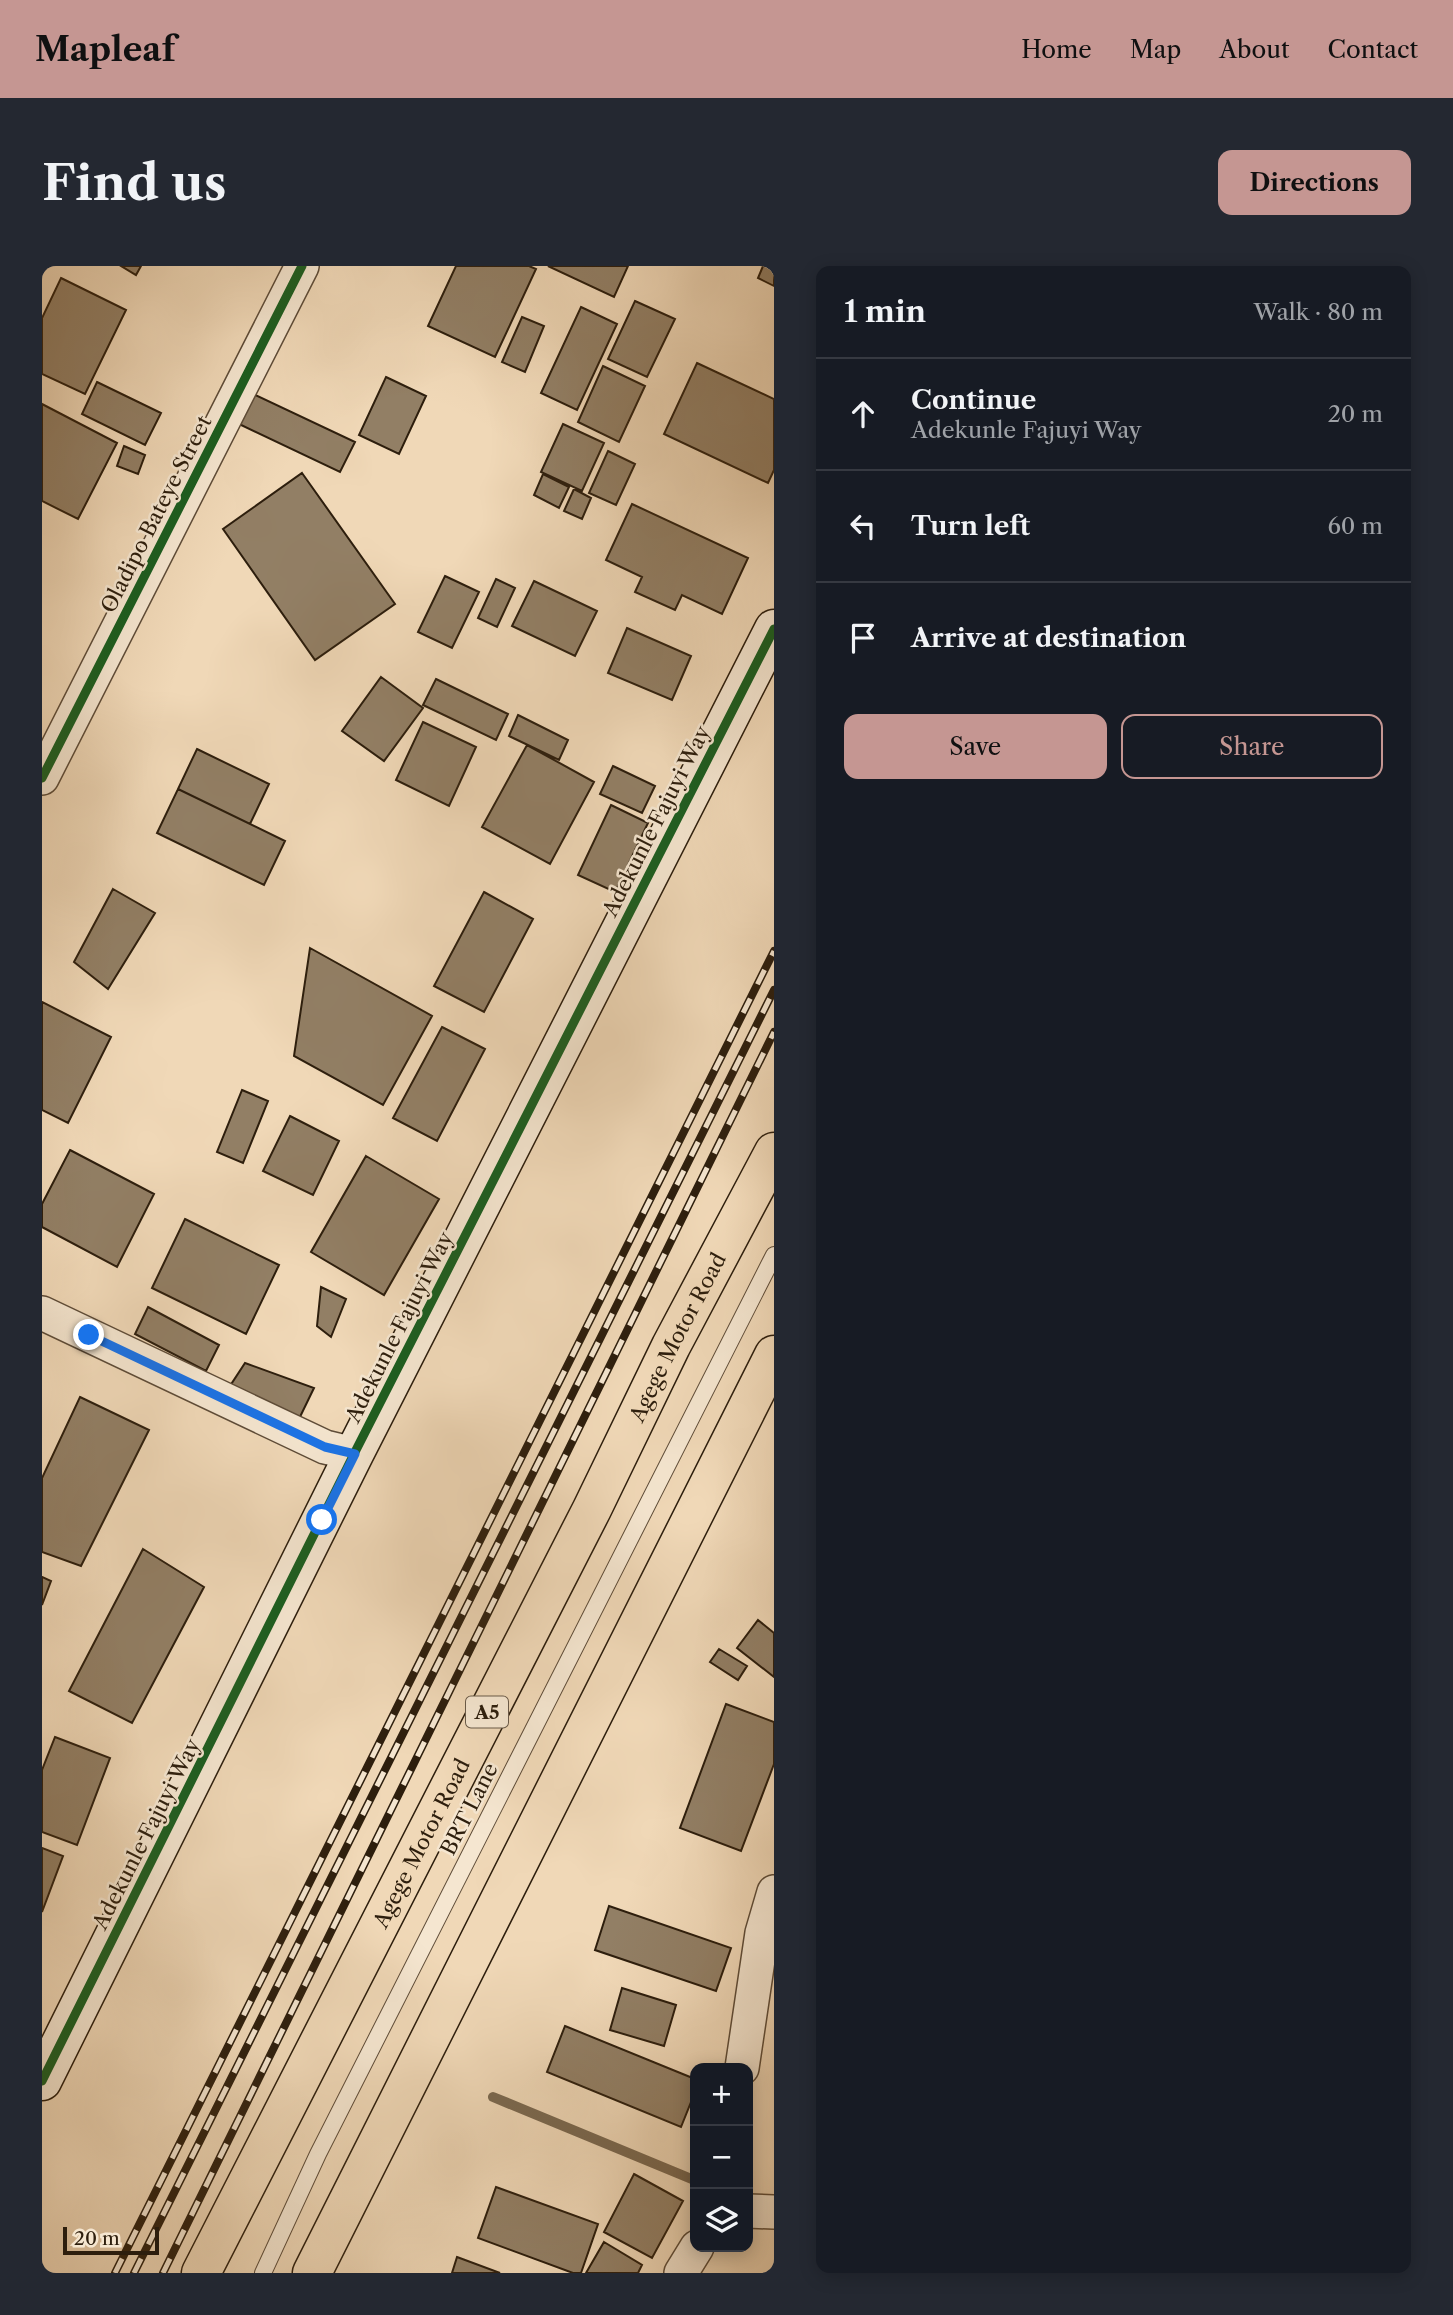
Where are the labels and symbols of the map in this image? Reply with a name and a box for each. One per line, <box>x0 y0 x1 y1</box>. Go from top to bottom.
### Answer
street label: Oladipo Bateye Street <box>95 411 217 617</box>
street label: Adekunle Fajuyi Way <box>597 721 715 921</box>
street label: Adekunle Fajuyi Way <box>340 1227 458 1427</box>
street label: Agege Motor Road <box>623 1248 731 1427</box>
route end <box>73 1319 104 1350</box>
route start <box>306 1504 337 1535</box>
road number: A5 <box>466 1696 508 1728</box>
street label: Adekunle Fajuyi Way <box>87 1734 205 1934</box>
street label: Agege Motor Road <box>367 1754 475 1933</box>
street label: BRT Lane <box>435 1759 503 1859</box>
scale bar <box>63 2224 159 2256</box>

